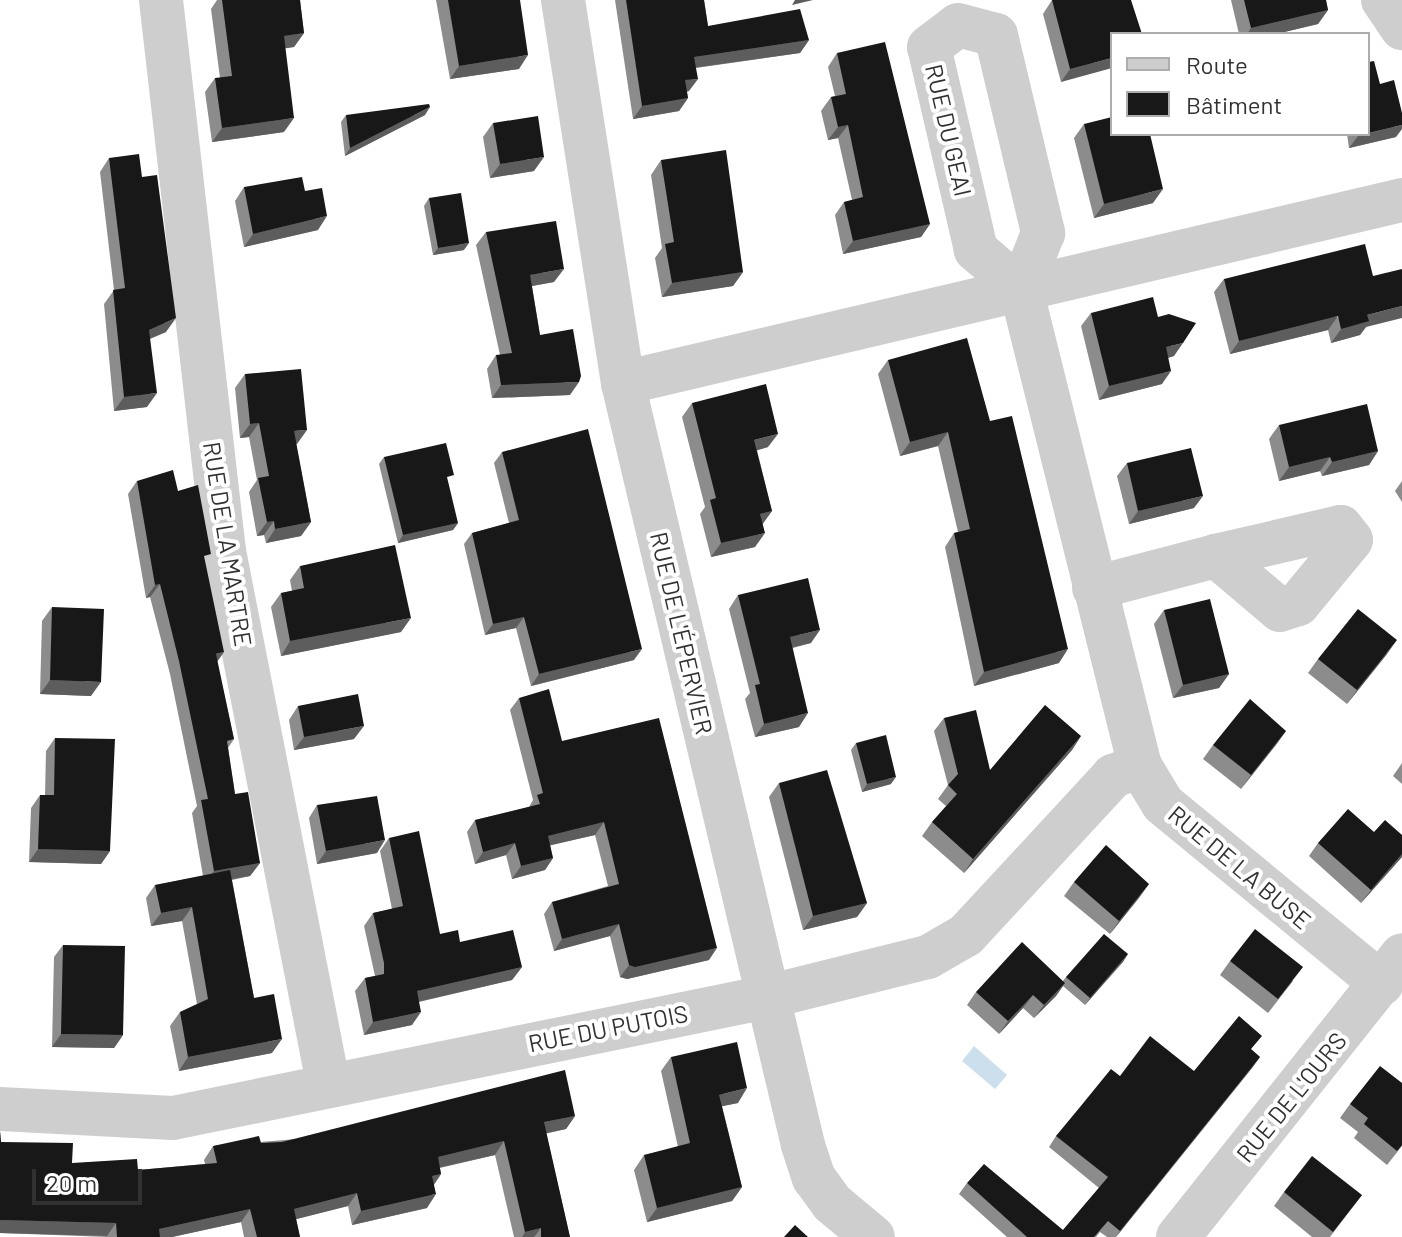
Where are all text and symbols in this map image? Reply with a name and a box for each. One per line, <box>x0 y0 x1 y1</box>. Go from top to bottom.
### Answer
legend <box>1110 32 1370 136</box>
text: Route <box>1186 50 1248 79</box>
street label: RUE DU GEAI <box>920 61 978 199</box>
text: Bâtiment <box>1186 90 1282 119</box>
street label: RUE DE LA MARTRE <box>198 440 258 648</box>
street label: RUE DE L'ÉPERVIER <box>645 529 719 737</box>
street label: RUE DE LA BUSE <box>1163 799 1317 935</box>
street label: RUE DU PUTOIS <box>526 998 690 1058</box>
street label: RUE DE L'OURS <box>1230 1026 1352 1168</box>
scale bar <box>36 1153 146 1203</box>
text: 20 m <box>46 1168 97 1197</box>

